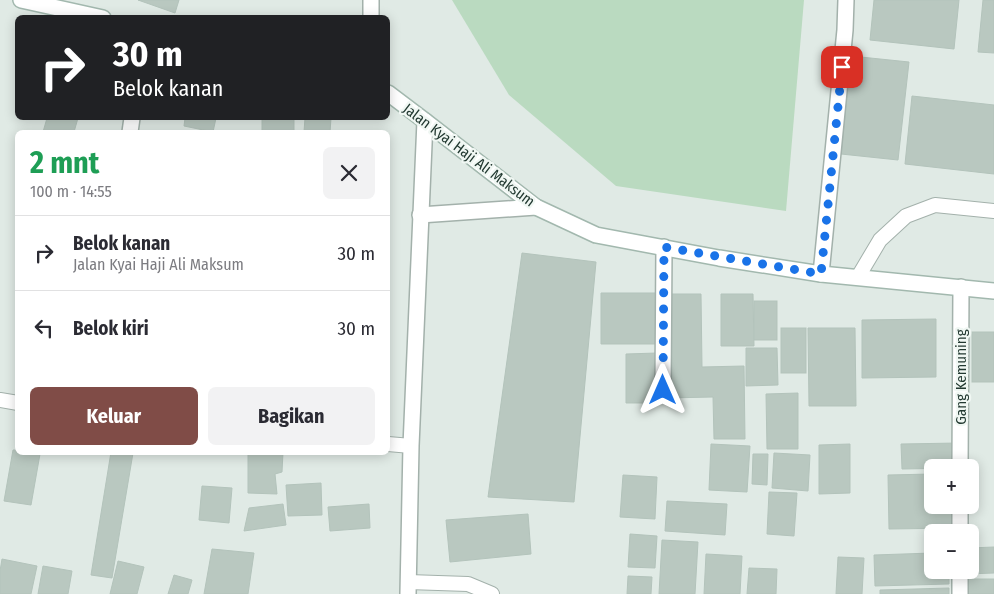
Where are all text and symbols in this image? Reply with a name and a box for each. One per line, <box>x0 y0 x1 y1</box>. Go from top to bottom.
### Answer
text: 30 m <box>113 33 183 75</box>
icon: right <box>30 35 95 100</box>
pin <box>821 46 863 88</box>
icon: arrive <box>828 53 856 81</box>
text: Belok kanan <box>113 75 223 102</box>
street label: Jalan Kyai Haji Ali Maksum <box>400 100 538 210</box>
text: 2 mnt <box>30 145 99 181</box>
button: close <box>323 147 375 199</box>
text: 100 m · 14:55 <box>30 182 112 201</box>
text: Belok kanan <box>73 232 170 255</box>
icon: right <box>30 239 58 267</box>
text: 30 m <box>337 242 375 265</box>
text: Jalan Kyai Haji Ali Maksum <box>73 255 244 274</box>
icon: left <box>30 314 58 342</box>
text: Belok kiri <box>73 317 149 340</box>
text: 30 m <box>337 317 375 340</box>
street label: Gang Kemuning <box>952 329 970 425</box>
position arrow <box>636 363 688 415</box>
button: Keluar <box>30 387 198 445</box>
button: Bagikan <box>208 387 375 445</box>
map controls <box>924 459 979 579</box>
button: + <box>924 459 979 514</box>
button: − <box>924 524 979 579</box>

